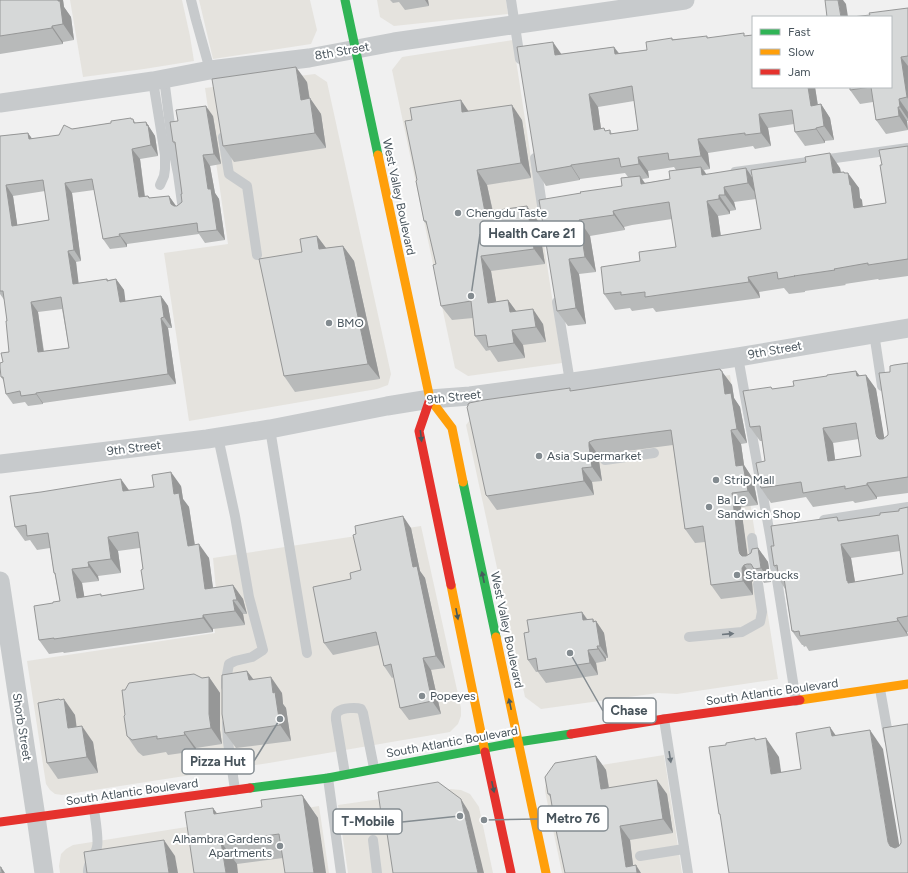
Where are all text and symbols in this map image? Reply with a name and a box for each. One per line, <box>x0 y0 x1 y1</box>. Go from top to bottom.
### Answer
legend <box>752 16 892 88</box>
text: Fast <box>788 25 811 39</box>
street label: 8th Street <box>314 39 371 63</box>
text: Slow <box>788 45 815 59</box>
text: Jam <box>788 65 811 79</box>
street label: West Valley Boulevard <box>380 137 418 257</box>
place label: Chengdu Taste <box>466 206 547 220</box>
marker: Chengdu Taste <box>453 208 463 218</box>
callout: Health Care 21 <box>480 221 584 246</box>
text: Health Care 21 <box>488 226 576 241</box>
place label: BMO <box>337 316 364 330</box>
marker: BMO <box>324 318 334 328</box>
street label: 9th Street <box>747 338 804 362</box>
street label: 9th Street <box>426 387 482 407</box>
one-way arrow <box>418 430 424 442</box>
street label: 9th Street <box>106 438 162 458</box>
place label: Asia Supermarket <box>547 449 642 463</box>
marker: Asia Supermarket <box>534 451 544 461</box>
place label: Strip Mall <box>724 473 774 487</box>
marker: Strip Mall <box>711 475 721 485</box>
place label: Ba Le Sandwich Shop <box>717 493 801 521</box>
marker: Ba Le Sandwich Shop <box>704 502 714 512</box>
place label: Starbucks <box>745 568 799 582</box>
street label: West Valley Boulevard <box>488 570 526 690</box>
marker: Starbucks <box>732 570 742 580</box>
one-way arrow <box>480 571 486 583</box>
one-way arrow <box>454 608 460 620</box>
one-way arrow <box>722 630 734 637</box>
street label: South Atlantic Boulevard <box>705 676 839 708</box>
place label: Popeyes <box>430 689 476 703</box>
marker: Popeyes <box>417 691 427 701</box>
street label: Shorb Street <box>10 692 34 762</box>
one-way arrow <box>507 698 513 710</box>
callout: Chase <box>603 698 656 723</box>
text: Chase <box>610 703 648 718</box>
street label: South Atlantic Boulevard <box>385 724 519 760</box>
callout: Pizza Hut <box>182 749 254 774</box>
one-way arrow <box>667 751 673 763</box>
text: Pizza Hut <box>190 754 246 769</box>
street label: South Atlantic Boulevard <box>65 776 199 808</box>
one-way arrow <box>490 781 496 793</box>
callout: Metro 76 <box>538 806 608 831</box>
callout: T-Mobile <box>333 809 402 834</box>
text: Metro 76 <box>546 811 600 826</box>
text: T-Mobile <box>341 814 395 829</box>
place label: Alhambra Gardens Apartments <box>173 832 272 860</box>
marker: Alhambra Gardens Apartments <box>275 841 285 851</box>

